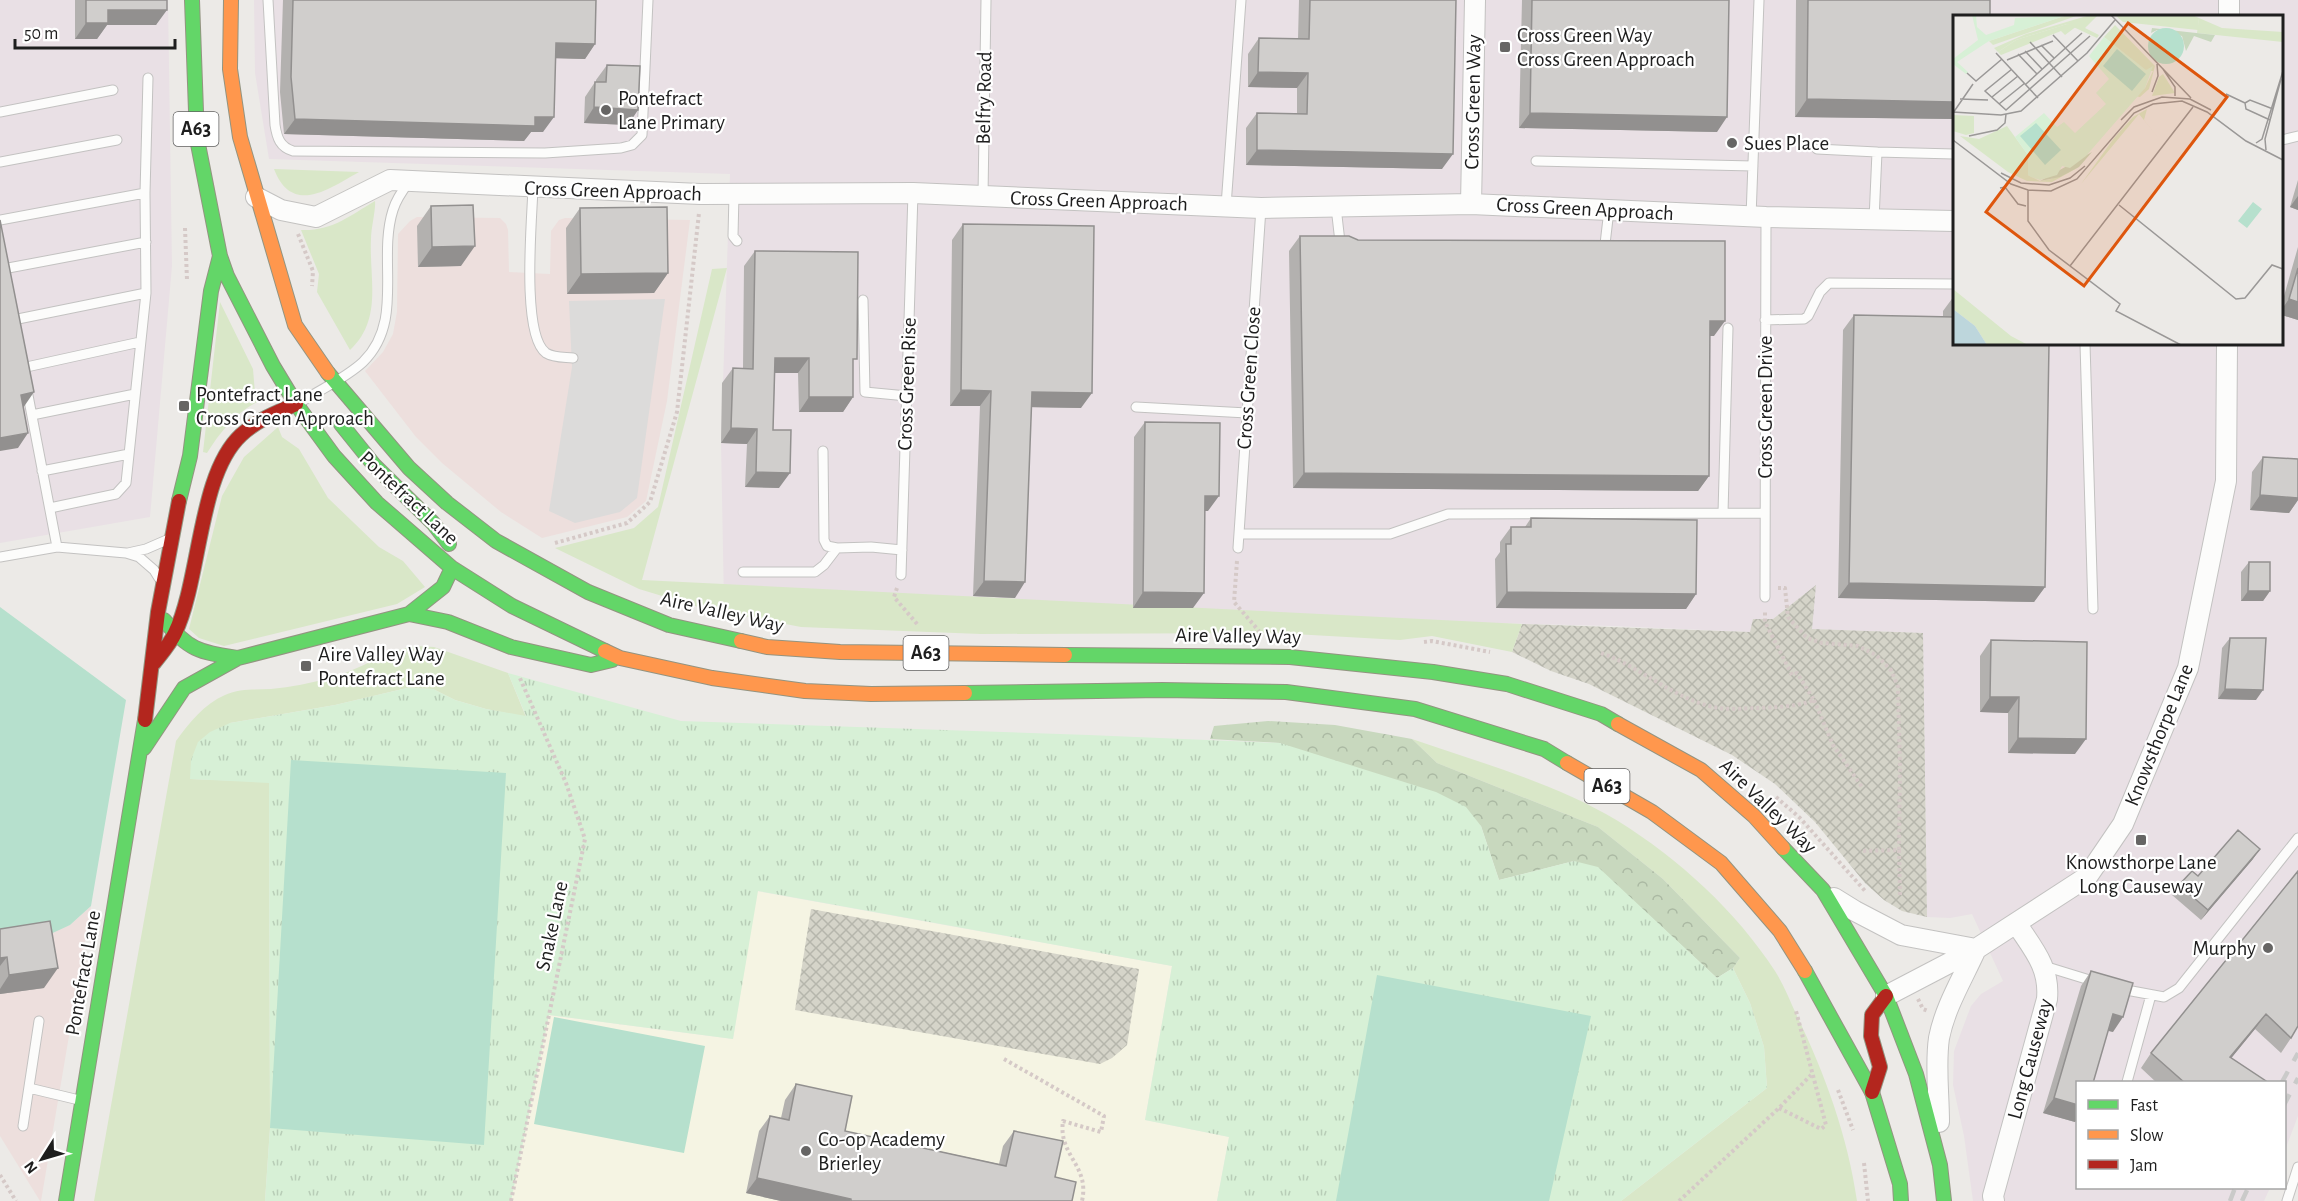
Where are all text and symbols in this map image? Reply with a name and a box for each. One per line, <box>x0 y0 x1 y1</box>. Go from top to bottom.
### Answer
scale bar <box>15 12 176 50</box>
inset map <box>1953 15 2283 345</box>
text: 50 m <box>24 25 58 43</box>
place label: Cross Green Way Cross Green Approach <box>1517 25 1695 70</box>
street label: Cross Green Way <box>1461 34 1485 170</box>
marker: Cross Green Way Cross Green Approach <box>1498 40 1512 54</box>
street label: Belfry Road <box>973 51 995 145</box>
place label: Pontefract Lane Primary <box>618 88 725 133</box>
marker: Pontefract Lane Primary <box>599 103 613 117</box>
road number: A63 <box>174 112 218 146</box>
place label: Sues Place <box>1744 133 1829 154</box>
marker: Sues Place <box>1725 136 1739 150</box>
street label: Cross Green Approach <box>524 177 702 205</box>
street label: Cross Green Approach <box>1010 187 1188 215</box>
street label: Cross Green Approach <box>1496 194 1674 224</box>
street label: Cross Green Close <box>1234 306 1264 450</box>
street label: Cross Green Rise <box>894 317 920 451</box>
street label: Cross Green Drive <box>1755 336 1776 478</box>
place label: Pontefract Lane Cross Green Approach <box>196 384 374 429</box>
marker: Pontefract Lane Cross Green Approach <box>177 399 191 413</box>
street label: Pontefract Lane <box>356 447 462 549</box>
street label: Aire Valley Way <box>658 588 786 636</box>
street label: Aire Valley Way <box>1175 624 1301 648</box>
road number: A63 <box>904 636 948 670</box>
place label: Aire Valley Way Pontefract Lane <box>318 644 445 689</box>
marker: Aire Valley Way Pontefract Lane <box>299 659 313 673</box>
street label: Knowsthorpe Lane <box>2121 661 2197 809</box>
street label: Aire Valley Way <box>1715 755 1821 857</box>
road number: A63 <box>1584 769 1630 803</box>
marker: Knowsthorpe Lane Long Causeway <box>2134 833 2148 847</box>
place label: Knowsthorpe Lane Long Causeway <box>2065 852 2217 897</box>
street label: Snake Lane <box>532 879 572 973</box>
street label: Pontefract Lane <box>62 909 104 1037</box>
place label: Murphy <box>2192 938 2256 959</box>
marker: Murphy <box>2261 941 2275 955</box>
street label: Long Causeway <box>2004 996 2056 1122</box>
legend <box>2076 1081 2286 1189</box>
text: Fast <box>2130 1097 2158 1115</box>
text: Slow <box>2130 1127 2163 1145</box>
north arrow <box>12 1129 72 1189</box>
place label: Co-op Academy Brierley <box>818 1129 945 1174</box>
marker: Co-op Academy Brierley <box>799 1144 813 1158</box>
text: Jam <box>2130 1157 2158 1175</box>
text: N <box>21 1158 41 1177</box>

